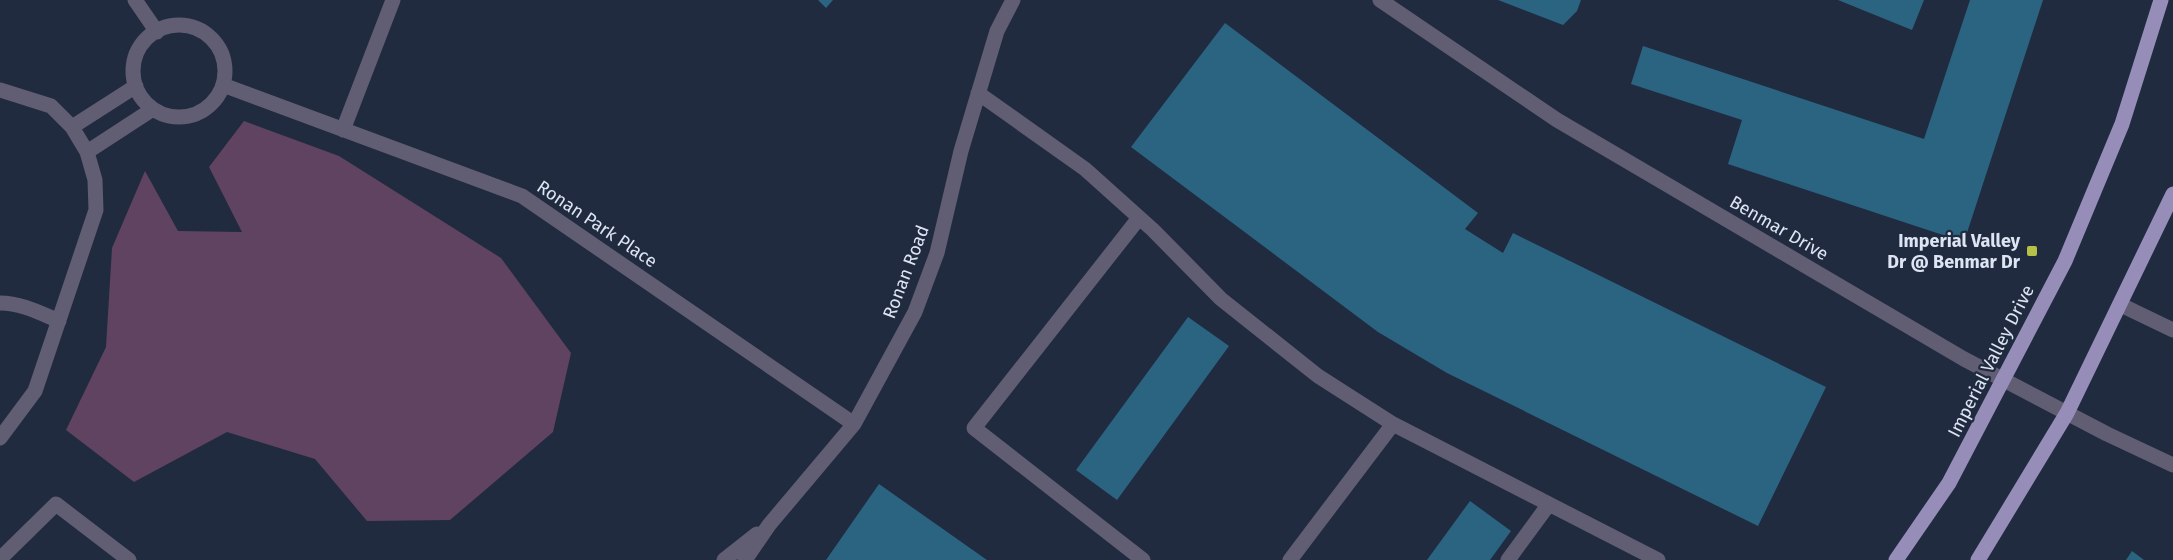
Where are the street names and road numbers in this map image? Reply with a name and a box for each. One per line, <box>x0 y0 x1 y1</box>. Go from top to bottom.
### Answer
street label: Ronan Park Place <box>533 176 661 272</box>
street label: Benmar Drive <box>1726 191 1832 265</box>
street label: Ronan Road <box>878 222 934 322</box>
street label: Imperial Valley Drive <box>1943 281 2039 441</box>

